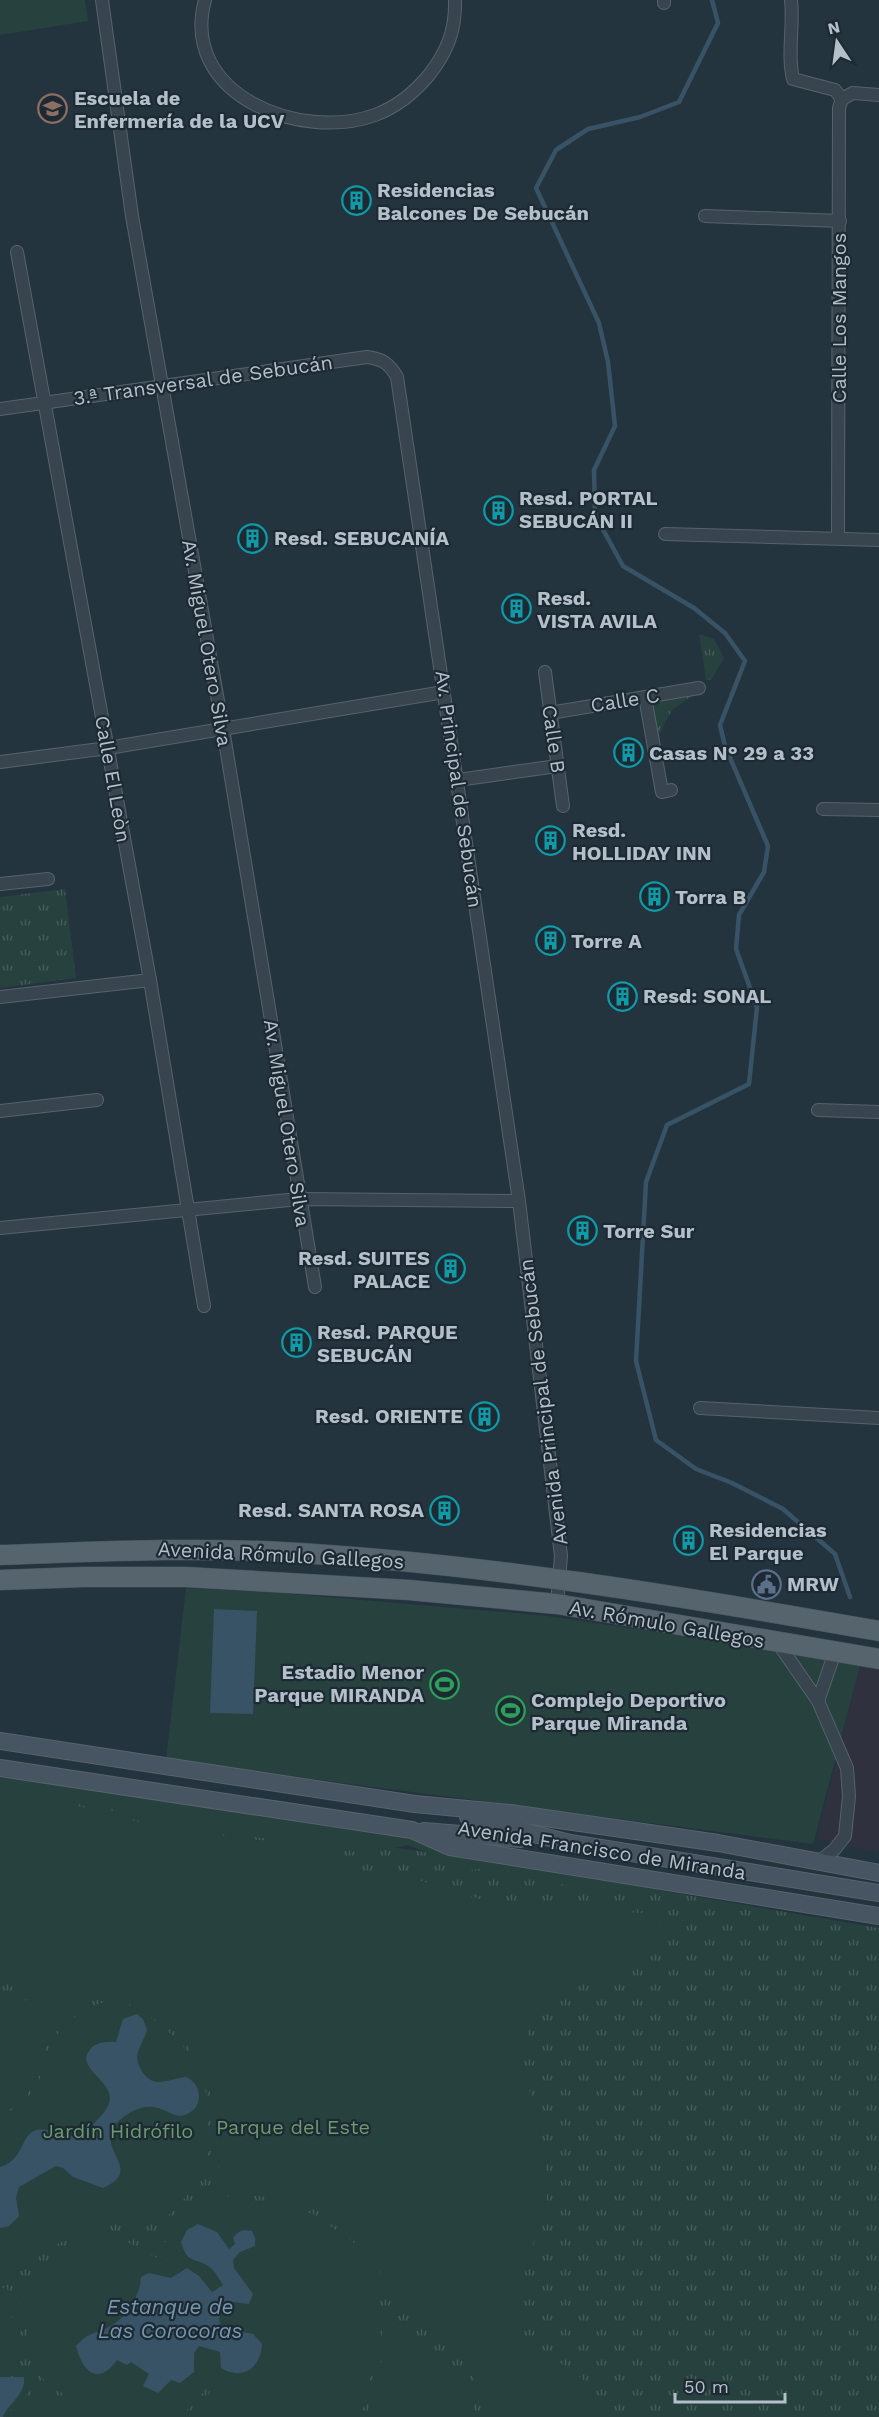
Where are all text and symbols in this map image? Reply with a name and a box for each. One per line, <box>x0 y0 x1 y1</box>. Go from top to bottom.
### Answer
north arrow <box>807 12 867 72</box>
text: N <box>826 17 842 38</box>
place label: Escuela de Enfermería de la UCV <box>74 86 285 133</box>
school or university icon: Escuela de Enfermería de la UCV <box>37 93 69 125</box>
place label: Residencias Balcones De Sebucán <box>377 178 589 225</box>
building icon: Residencias Balcones De Sebucán <box>340 185 372 217</box>
street label: Calle Los Mangos <box>827 233 851 403</box>
street label: 3.ª Transversal de Sebucán <box>72 350 334 410</box>
place label: Resd. PORTAL SEBUCÁN II <box>519 486 658 533</box>
building icon: Resd. PORTAL SEBUCÁN II <box>482 494 514 526</box>
building icon: Resd. SEBUCANÍA <box>237 522 269 554</box>
place label: Resd. SEBUCANÍA <box>274 526 450 550</box>
street label: Av. Miguel Otero Silva <box>177 538 237 748</box>
place label: Resd. VISTA AVILA <box>537 586 658 633</box>
building icon: Resd. VISTA AVILA <box>500 593 532 625</box>
street label: Av. Principal de Sebucán <box>430 669 488 909</box>
street label: Calle C <box>589 683 661 717</box>
street label: Calle B <box>537 703 571 775</box>
street label: Calle El Leòn <box>90 714 136 844</box>
building icon: Casas N° 29 a 33 <box>612 737 644 769</box>
place label: Casas N° 29 a 33 <box>649 741 814 765</box>
place label: Resd. HOLLIDAY INN <box>572 818 712 865</box>
building icon: Resd. HOLLIDAY INN <box>535 825 567 857</box>
building icon: Torra B <box>638 881 670 913</box>
place label: Torra B <box>675 885 746 909</box>
building icon: Torre A <box>534 925 566 957</box>
place label: Torre A <box>571 929 642 953</box>
building icon: Resd: SONAL <box>606 980 638 1012</box>
place label: Resd: SONAL <box>643 984 771 1008</box>
street label: Av. Miguel Otero Silva <box>259 1018 315 1228</box>
building icon: Torre Sur <box>566 1215 598 1247</box>
place label: Torre Sur <box>603 1219 695 1243</box>
place label: Resd. SUITES PALACE <box>298 1246 430 1293</box>
building icon: Resd. SUITES PALACE <box>435 1253 467 1285</box>
street label: Avenida Principal de Sebucán <box>514 1258 572 1546</box>
place label: Resd. PARQUE SEBUCÁN <box>317 1320 458 1367</box>
building icon: Resd. PARQUE SEBUCÁN <box>280 1327 312 1359</box>
building icon: Resd. ORIENTE <box>468 1400 500 1432</box>
place label: Resd. ORIENTE <box>315 1404 463 1428</box>
building icon: Resd. SANTA ROSA <box>429 1494 461 1526</box>
place label: Resd. SANTA ROSA <box>238 1498 424 1522</box>
place label: Residencias El Parque <box>709 1518 827 1565</box>
building icon: Residencias El Parque <box>672 1525 704 1557</box>
street label: Avenida Rómulo Gallegos <box>157 1537 405 1573</box>
public building icon: MRW <box>750 1568 782 1600</box>
place label: MRW <box>787 1572 839 1596</box>
street label: Av. Rómulo Gallegos <box>568 1595 766 1653</box>
place label: Estadio Menor Parque MIRANDA <box>254 1660 424 1707</box>
sports icon: Estadio Menor Parque MIRANDA <box>429 1668 461 1700</box>
place label: Complejo Deportivo Parque Miranda <box>531 1688 726 1735</box>
sports icon: Complejo Deportivo Parque Miranda <box>494 1695 526 1727</box>
street label: Avenida Francisco de Miranda <box>456 1815 748 1885</box>
park label: Parque del Este <box>216 2115 370 2139</box>
park label: Jardín Hidrófilo <box>43 2119 193 2143</box>
water label: Estanque de Las Corocoras <box>98 2294 243 2343</box>
scale bar <box>675 2366 784 2404</box>
text: 50 m <box>684 2376 729 2397</box>

